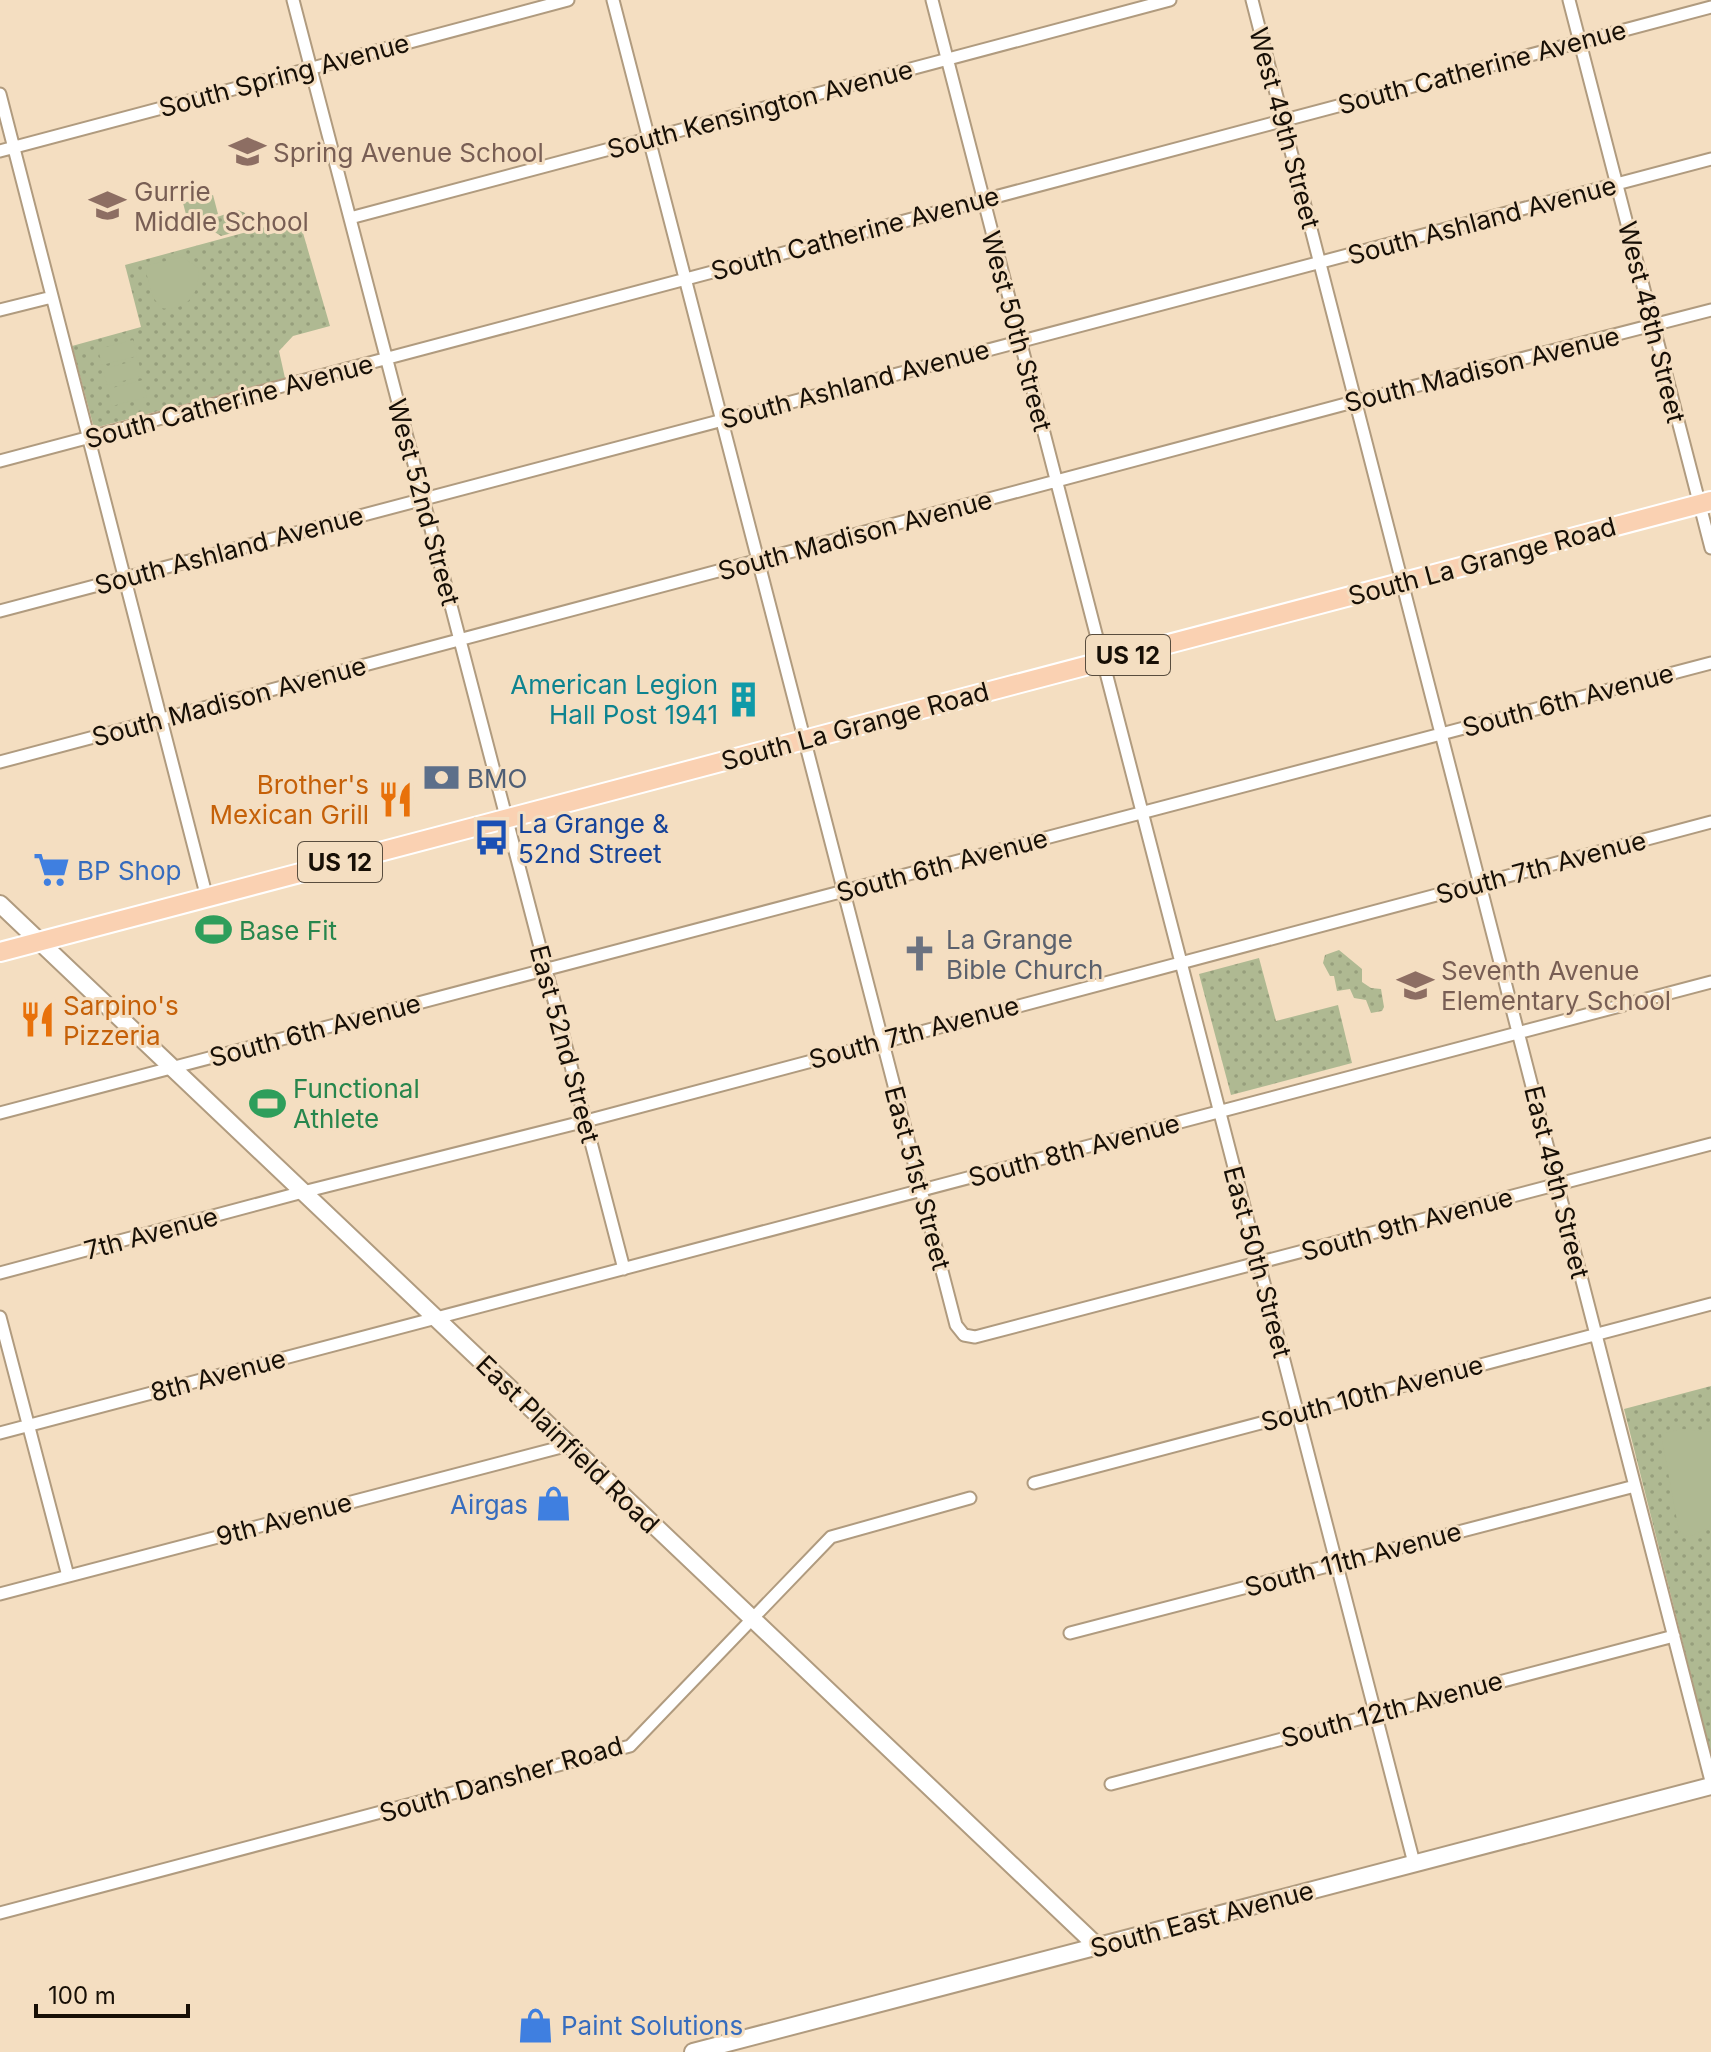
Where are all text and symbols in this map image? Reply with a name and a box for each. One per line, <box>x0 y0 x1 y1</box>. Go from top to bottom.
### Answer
street label: South Catherine Avenue <box>1334 14 1630 120</box>
street label: West 49th Street <box>1243 24 1327 232</box>
street label: South Spring Avenue <box>155 27 413 123</box>
street label: South Kensington Avenue <box>604 53 916 165</box>
school or university icon: Spring Avenue School <box>228 133 266 171</box>
place label: Spring Avenue School <box>273 137 544 168</box>
street label: South Ashland Avenue <box>1344 169 1620 271</box>
place label: Gurrie Middle School <box>134 176 309 237</box>
street label: South Catherine Avenue <box>707 180 1003 286</box>
school or university icon: Gurrie Middle School <box>89 187 127 225</box>
street label: West 48th Street <box>1612 218 1692 426</box>
street label: West 50th Street <box>975 227 1059 435</box>
street label: South Madison Avenue <box>1341 320 1623 418</box>
street label: South Ashland Avenue <box>717 333 993 435</box>
street label: South Catherine Avenue <box>81 348 377 454</box>
street label: West 52nd Street <box>382 395 466 609</box>
street label: South Madison Avenue <box>715 483 995 587</box>
street label: South Ashland Avenue <box>91 499 367 601</box>
street label: South La Grange Road <box>1345 510 1619 612</box>
road number: US 12 <box>1086 635 1170 675</box>
street label: South Madison Avenue <box>89 649 369 753</box>
street label: South 6th Avenue <box>1459 657 1677 743</box>
place label: American Legion Hall Post 1941 <box>510 669 718 730</box>
street label: South La Grange Road <box>718 675 992 777</box>
building icon: American Legion Hall Post 1941 <box>725 680 763 718</box>
bank icon: BMO <box>422 759 460 797</box>
place label: BMO <box>467 763 527 794</box>
place label: Brother's Mexican Grill <box>210 769 369 830</box>
restaurant icon: Brother's Mexican Grill <box>376 780 414 818</box>
place label: La Grange & 52nd Street <box>518 808 669 869</box>
bus stop icon: La Grange & 52nd Street <box>473 819 511 857</box>
street label: South 6th Avenue <box>833 822 1051 908</box>
street label: South 7th Avenue <box>1433 824 1649 910</box>
road number: US 12 <box>298 842 382 882</box>
supermarket icon: BP Shop <box>32 851 70 889</box>
place label: BP Shop <box>77 855 182 886</box>
sports icon: Base Fit <box>194 911 232 949</box>
place label: Base Fit <box>239 915 337 946</box>
place label: La Grange Bible Church <box>946 924 1103 985</box>
church icon: La Grange Bible Church <box>901 935 939 973</box>
street label: East 52nd Street <box>524 942 606 1146</box>
place label: Seventh Avenue Elementary School <box>1441 955 1671 1016</box>
school or university icon: Seventh Avenue Elementary School <box>1396 966 1434 1004</box>
street label: South 6th Avenue <box>206 987 424 1073</box>
street label: South 7th Avenue <box>806 989 1022 1075</box>
place label: Sarpino's Pizzeria <box>63 990 179 1051</box>
restaurant icon: Sarpino's Pizzeria <box>18 1001 56 1039</box>
place label: Functional Athlete <box>293 1073 420 1134</box>
street label: East 49th Street <box>1518 1082 1596 1282</box>
street label: East 51st Street <box>879 1083 957 1273</box>
sports icon: Functional Athlete <box>248 1084 286 1122</box>
street label: South 8th Avenue <box>965 1107 1183 1193</box>
street label: East 50th Street <box>1218 1163 1298 1361</box>
street label: South 9th Avenue <box>1298 1181 1516 1267</box>
street label: 7th Avenue <box>81 1200 221 1266</box>
street label: 8th Avenue <box>147 1342 289 1408</box>
street label: South 10th Avenue <box>1258 1348 1486 1438</box>
street label: East Plainfield Road <box>470 1349 666 1539</box>
shop icon: Airgas <box>535 1485 573 1523</box>
street label: 9th Avenue <box>213 1486 355 1552</box>
place label: Airgas <box>450 1489 528 1520</box>
street label: South 11th Avenue <box>1241 1515 1465 1603</box>
street label: South 12th Avenue <box>1278 1665 1506 1753</box>
street label: South Dansher Road <box>376 1729 626 1829</box>
street label: South East Avenue <box>1087 1874 1317 1964</box>
scale bar <box>36 1968 188 2018</box>
text: 100 m <box>48 1981 116 2010</box>
shop icon: Paint Solutions <box>516 2006 554 2044</box>
place label: Paint Solutions <box>561 2010 743 2041</box>

